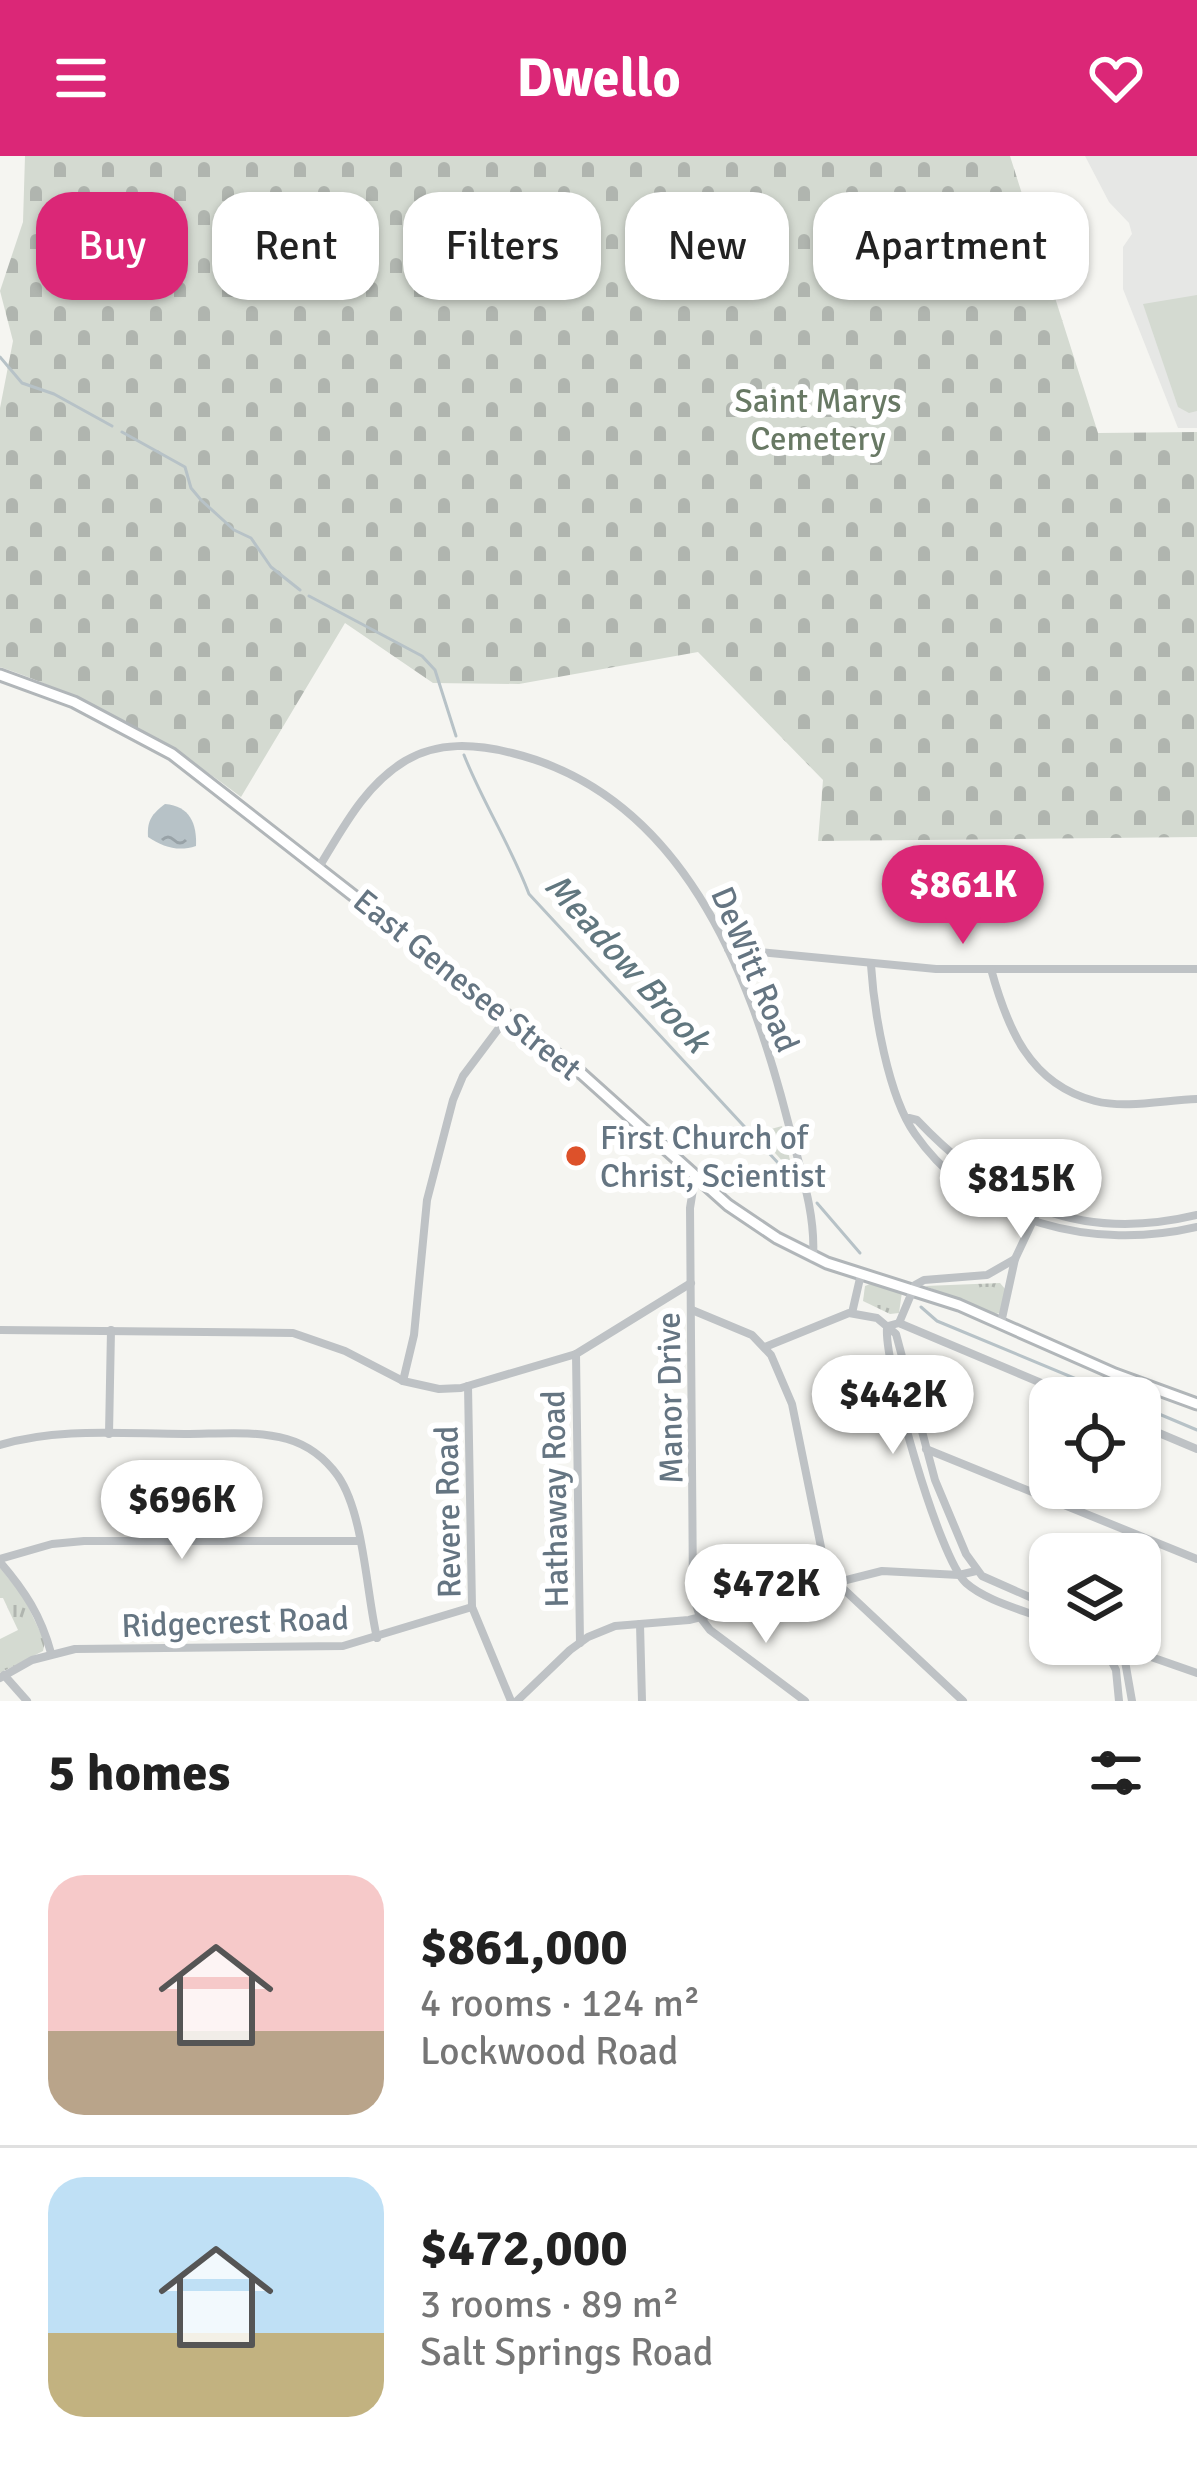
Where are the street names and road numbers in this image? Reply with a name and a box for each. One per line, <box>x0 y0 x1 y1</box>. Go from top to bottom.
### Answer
street label: East Genesee Street <box>345 881 589 1090</box>
street label: DeWitt Road <box>701 881 808 1058</box>
street label: Manor Drive <box>649 1312 692 1484</box>
street label: Hathaway Road <box>533 1390 578 1608</box>
street label: Revere Road <box>426 1425 471 1599</box>
street label: Ridgecrest Road <box>121 1598 350 1647</box>

